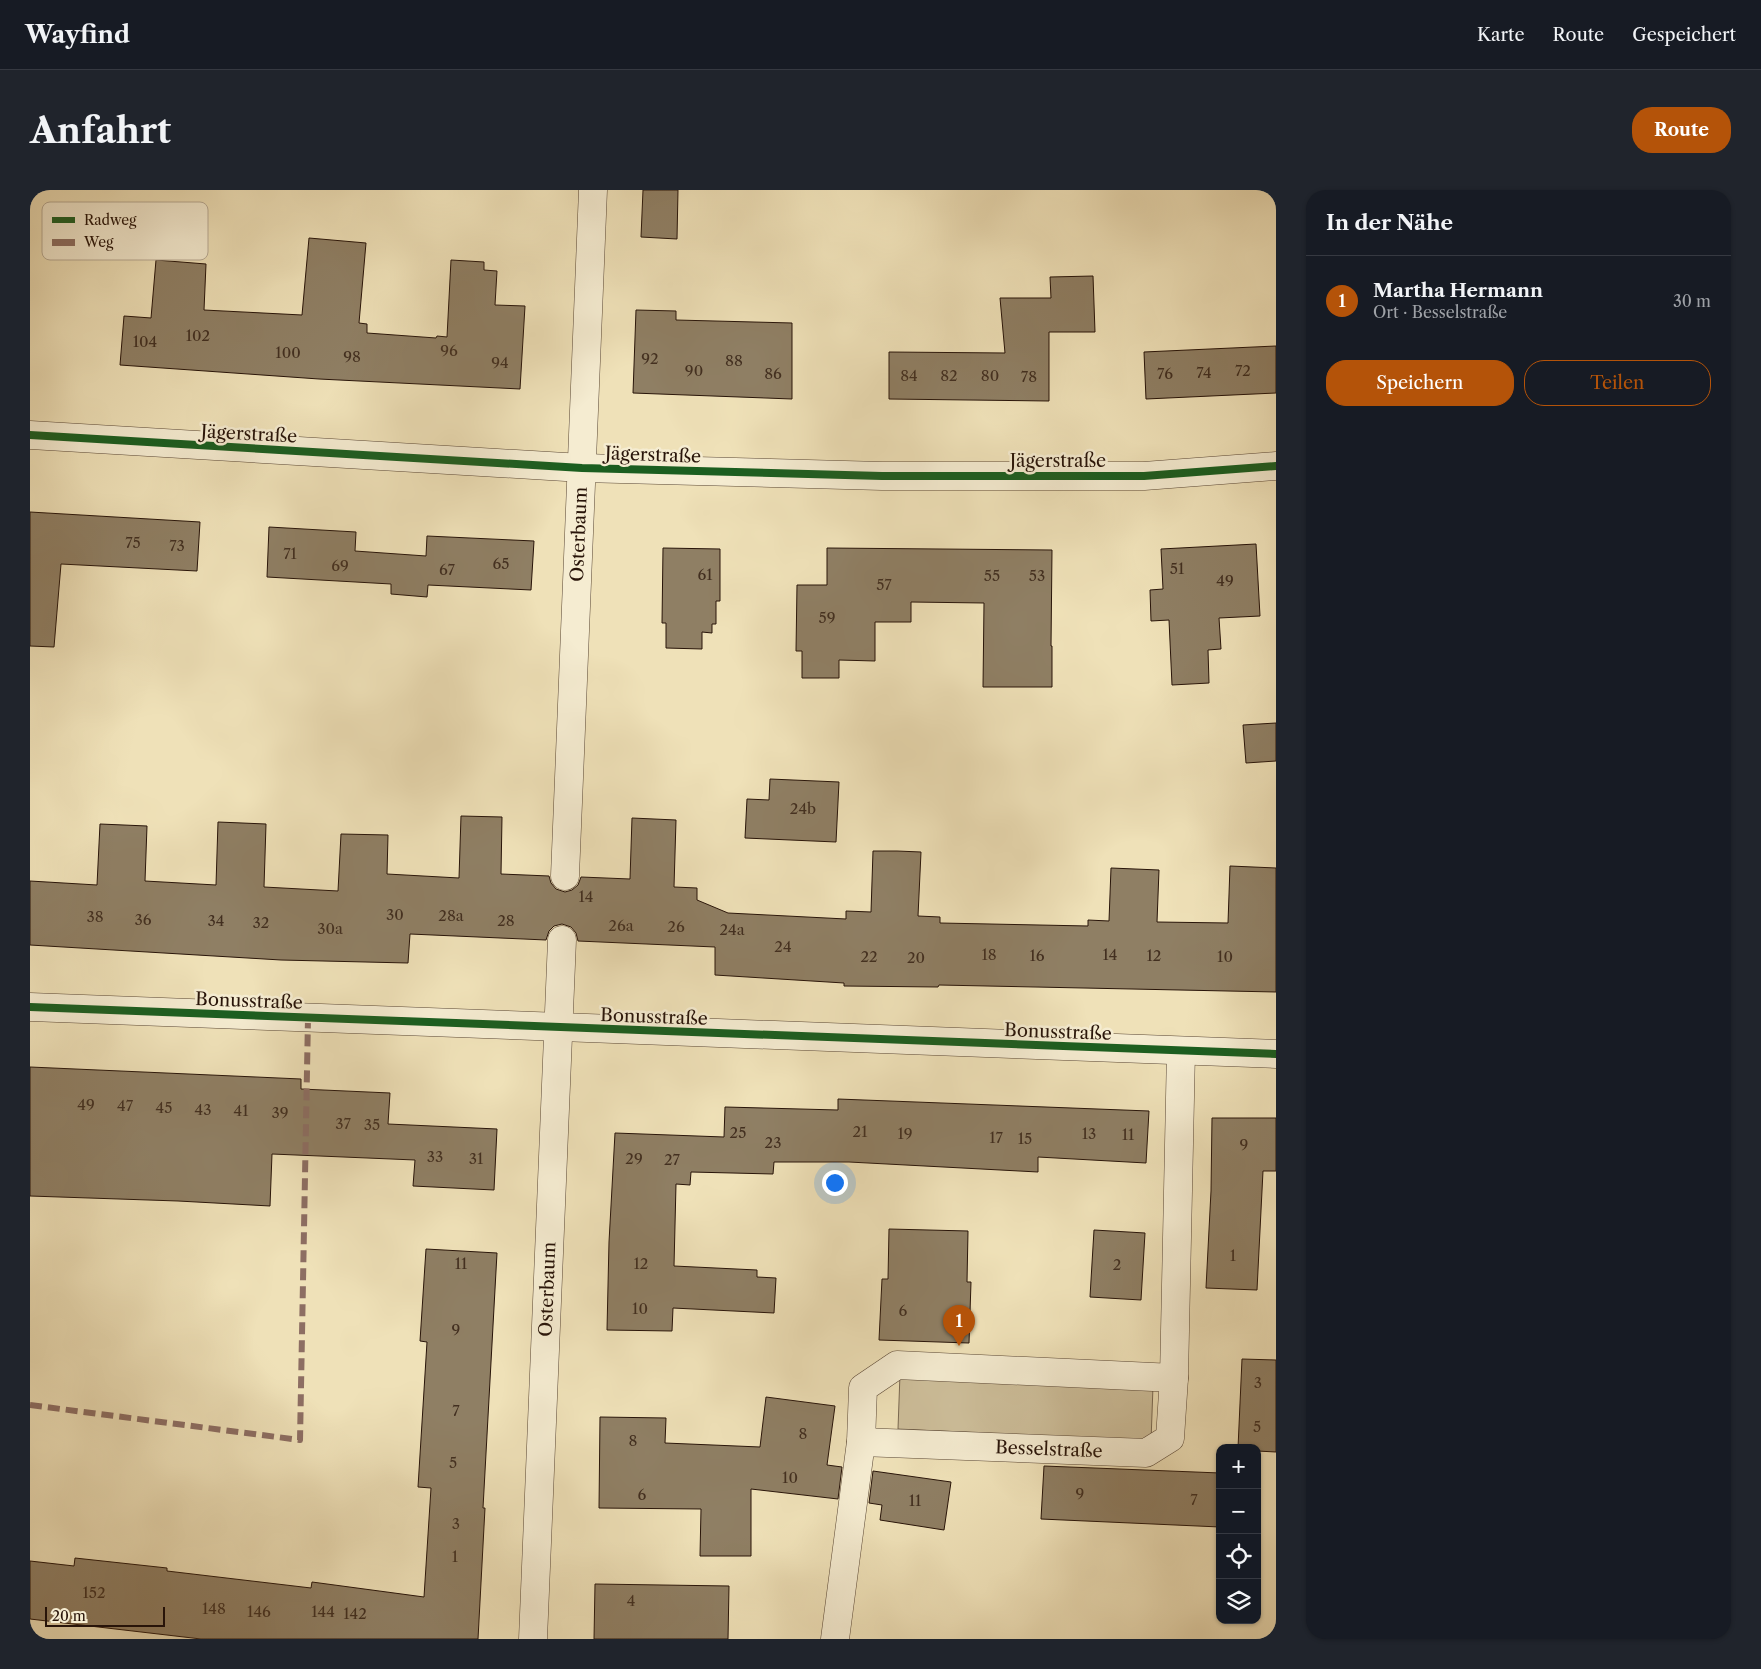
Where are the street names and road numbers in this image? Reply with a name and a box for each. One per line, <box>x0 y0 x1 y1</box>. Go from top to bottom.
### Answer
street label: Jägerstraße <box>197 420 298 448</box>
street label: Jägerstraße <box>601 442 702 468</box>
street label: Jägerstraße <box>1007 450 1106 472</box>
street label: Osterbaum <box>566 486 592 582</box>
street label: Bonusstraße <box>195 988 303 1014</box>
street label: Bonusstraße <box>600 1004 708 1030</box>
street label: Bonusstraße <box>1004 1019 1112 1045</box>
street label: Osterbaum <box>535 1241 560 1337</box>
street label: Besselstraße <box>995 1436 1103 1462</box>

